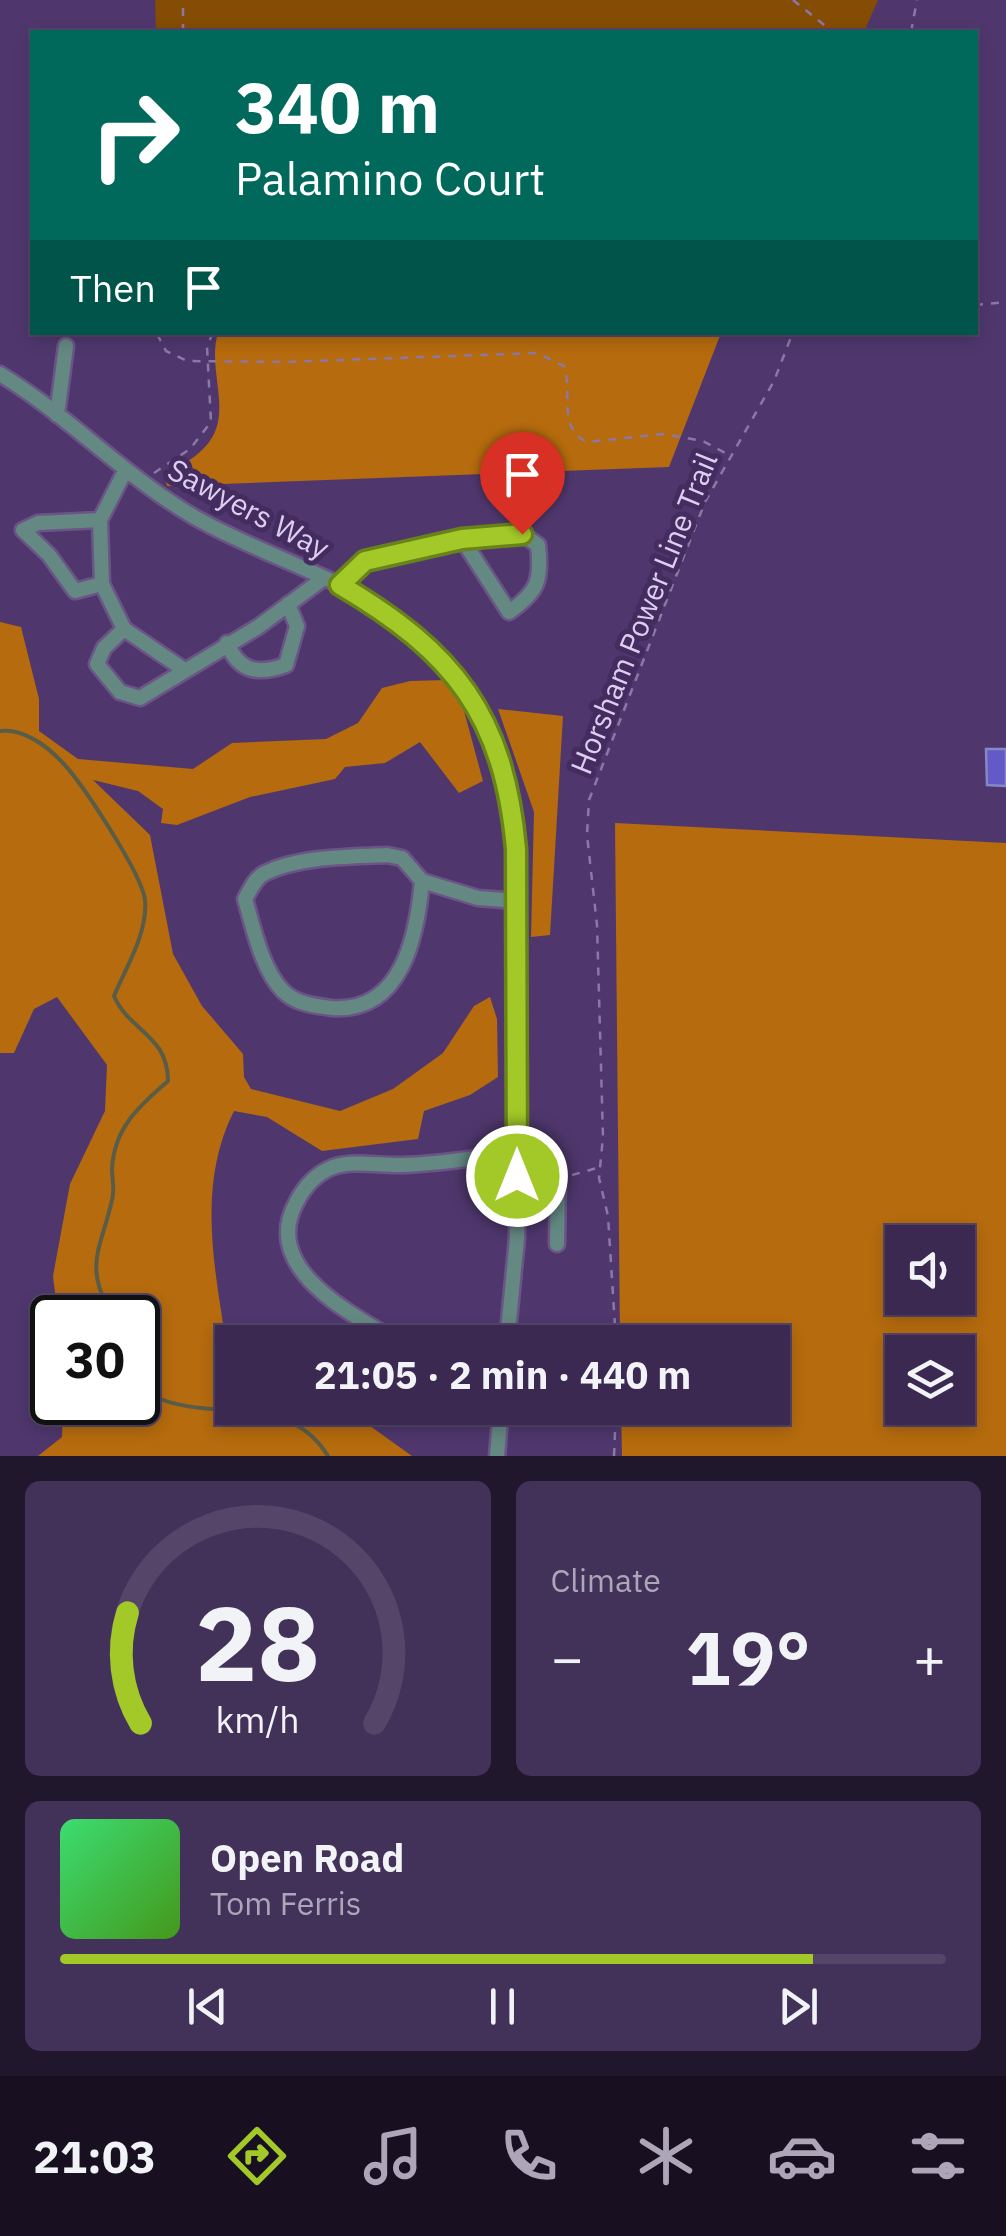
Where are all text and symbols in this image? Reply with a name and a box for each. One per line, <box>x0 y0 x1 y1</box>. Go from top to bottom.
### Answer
text: 340 m <box>235 61 440 152</box>
icon: right <box>70 70 200 200</box>
text: Palamino Court <box>235 149 545 207</box>
icon: arrive <box>176 260 231 315</box>
text: Then <box>70 263 156 312</box>
pin <box>480 432 565 535</box>
icon: arrive <box>495 447 550 502</box>
street label: Horsham Power Line Trail <box>561 447 725 779</box>
street label: Sawyers Way <box>161 449 337 567</box>
position arrow <box>465 1124 569 1228</box>
map controls <box>885 1225 975 1425</box>
button: sound <box>885 1225 975 1315</box>
speed limit sign: 30 <box>30 1295 160 1425</box>
button: layers <box>885 1335 975 1425</box>
text: 21:05 · 2 min · 440 m <box>314 1350 691 1399</box>
text: Climate <box>551 1559 661 1601</box>
text: 28 <box>195 1574 320 1710</box>
text: 19° <box>686 1608 811 1706</box>
text: − <box>551 1622 584 1693</box>
text: + <box>913 1622 946 1693</box>
text: km/h <box>216 1696 300 1743</box>
text: Open Road <box>210 1833 404 1882</box>
text: Tom Ferris <box>210 1882 361 1924</box>
icon: previous <box>180 1979 235 2034</box>
icon: pause <box>475 1979 530 2034</box>
icon: next <box>771 1979 826 2034</box>
icon: directions <box>222 2121 292 2191</box>
icon: music <box>358 2121 428 2191</box>
icon: phone <box>494 2121 564 2191</box>
icon: climate <box>631 2121 701 2191</box>
icon: car <box>767 2121 837 2191</box>
icon: filters <box>903 2121 973 2191</box>
text: 21:03 <box>33 2127 156 2185</box>

